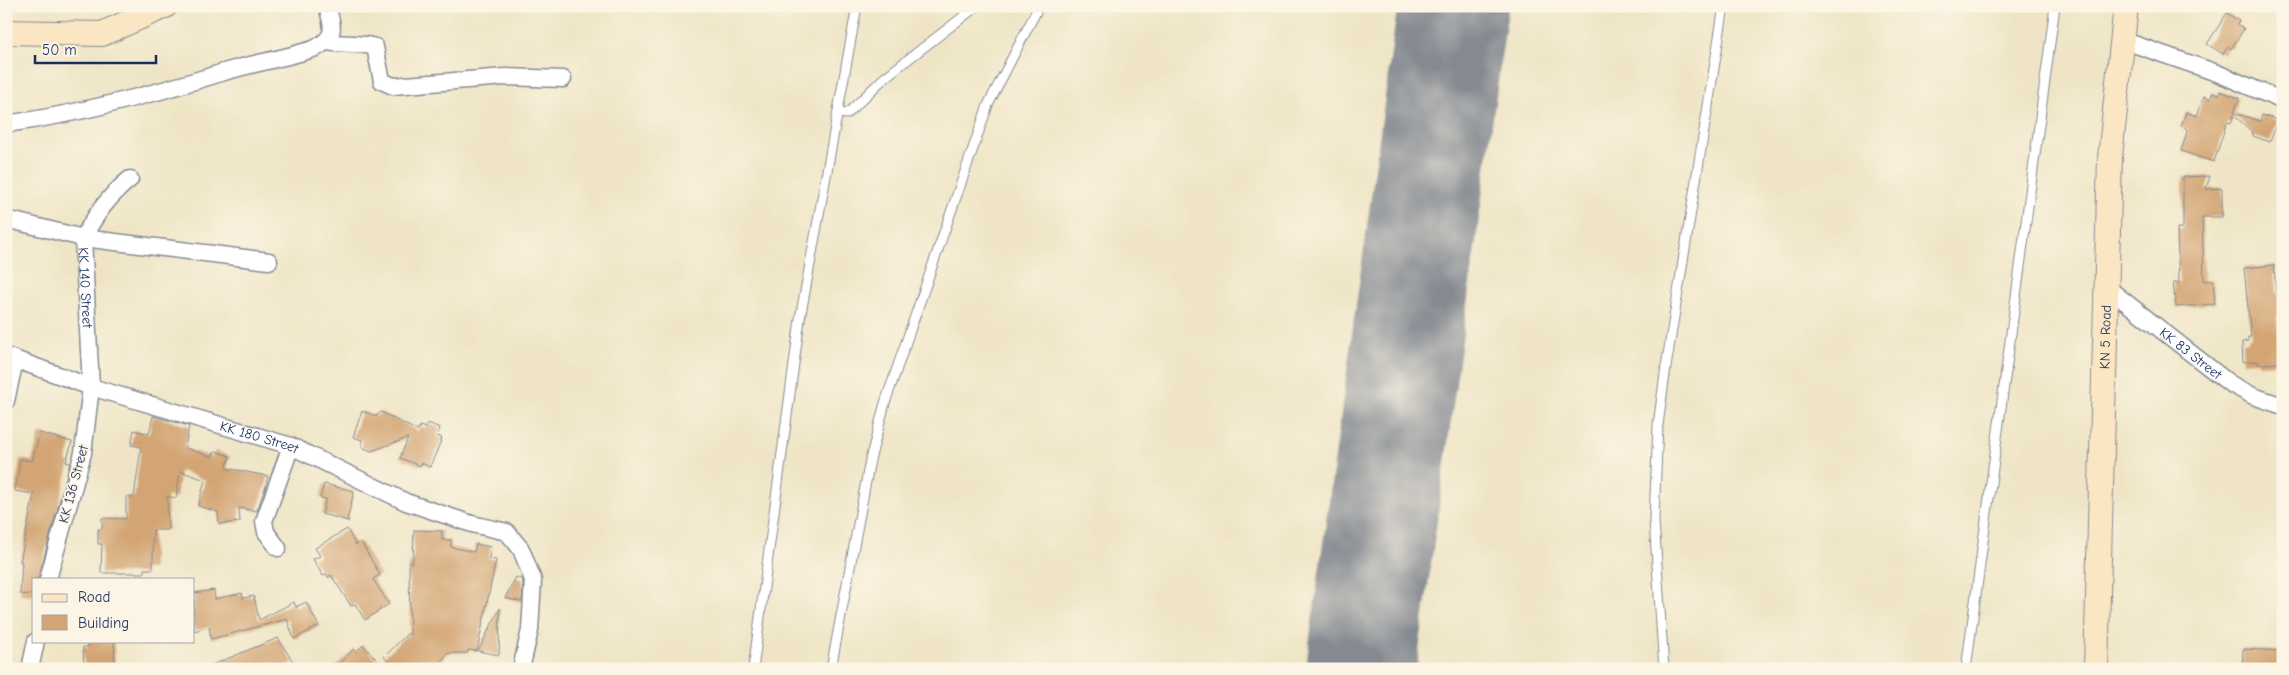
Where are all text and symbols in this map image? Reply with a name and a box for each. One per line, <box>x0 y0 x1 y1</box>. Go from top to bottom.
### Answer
scale bar <box>35 32 156 64</box>
text: 50 m <box>42 41 77 59</box>
street label: KK 140 Street <box>75 247 96 330</box>
street label: KN 5 Road <box>2096 305 2115 369</box>
street label: KK 83 Street <box>2156 324 2226 384</box>
street label: KK 180 Street <box>218 417 302 458</box>
street label: KK 136 Street <box>55 442 92 525</box>
legend <box>32 578 195 642</box>
text: Road <box>78 588 110 606</box>
text: Building <box>78 614 129 632</box>

